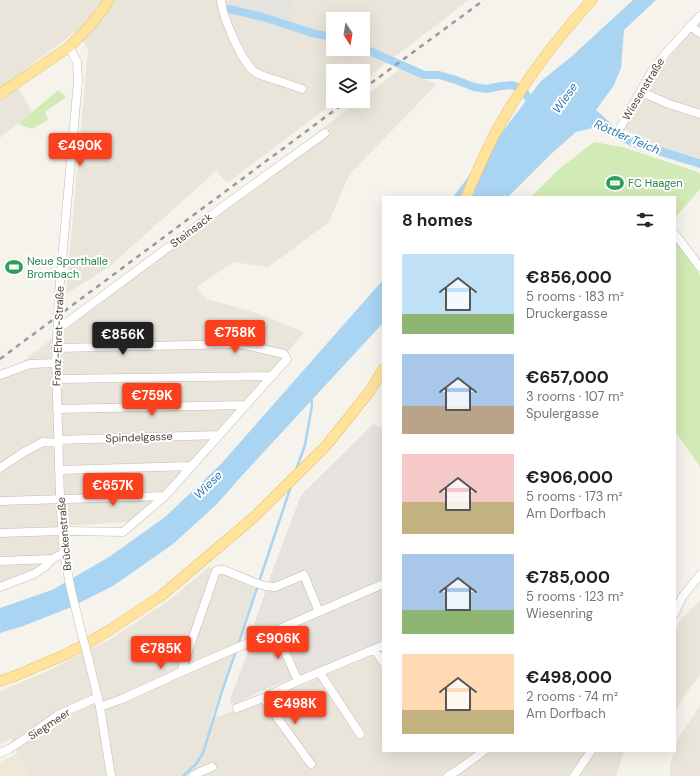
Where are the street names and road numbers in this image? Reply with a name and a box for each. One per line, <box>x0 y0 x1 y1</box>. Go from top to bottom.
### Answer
street label: Wiesenstraße <box>619 55 667 123</box>
street label: Steinsack <box>167 209 215 250</box>
street label: Franz-Ehret-Straße <box>49 286 67 386</box>
street label: Spindelgasse <box>105 429 173 445</box>
street label: Brückenstraße <box>54 497 74 571</box>
street label: Siegmeer <box>25 705 73 743</box>

